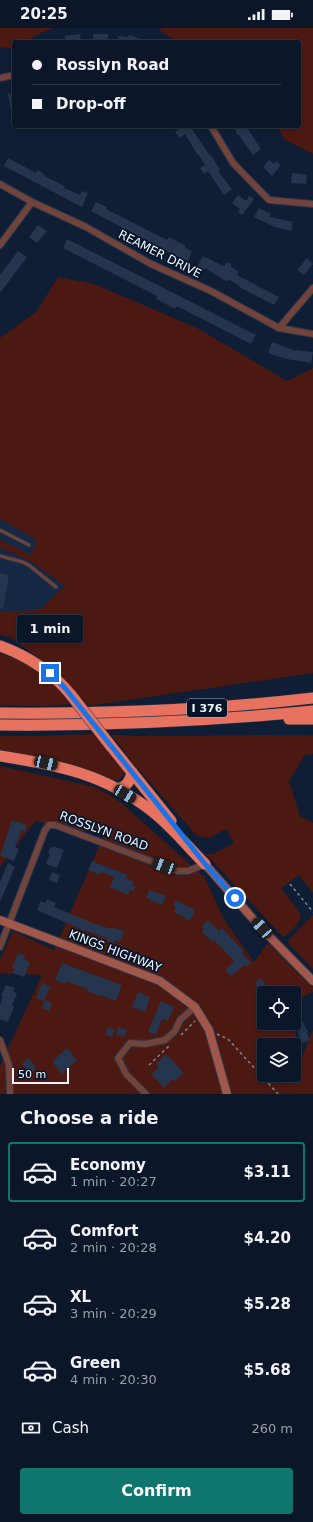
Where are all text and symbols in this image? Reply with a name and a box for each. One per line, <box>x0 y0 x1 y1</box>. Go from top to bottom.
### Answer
text: 20:25 <box>20 5 68 23</box>
text: Rosslyn Road <box>56 56 169 74</box>
text: Drop-off <box>56 95 126 113</box>
street label: REAMER DRIVE <box>116 227 204 281</box>
callout: 1 min <box>17 615 83 643</box>
text: 1 min <box>30 621 70 636</box>
route end <box>41 664 59 682</box>
road number: I 376 <box>187 699 227 717</box>
car <box>33 754 59 772</box>
car <box>112 783 138 805</box>
street label: ROSSLYN ROAD <box>58 808 150 854</box>
car <box>151 856 177 876</box>
route start <box>226 889 244 907</box>
car <box>250 915 274 941</box>
street label: KINGS HIGHWAY <box>67 927 164 975</box>
map controls <box>257 986 301 1082</box>
button: locate <box>257 986 301 1030</box>
button: layers <box>257 1038 301 1082</box>
scale bar <box>12 1066 69 1085</box>
text: 50 m <box>18 1068 46 1081</box>
text: Choose a ride <box>20 1107 159 1128</box>
icon: car <box>22 1154 58 1190</box>
text: Economy <box>70 1156 146 1174</box>
text: $3.11 <box>244 1163 291 1181</box>
text: 1 min · 20:27 <box>70 1174 157 1189</box>
icon: car <box>22 1220 58 1256</box>
text: Comfort <box>70 1222 138 1240</box>
text: $4.20 <box>244 1229 291 1247</box>
text: 2 min · 20:28 <box>70 1240 157 1255</box>
icon: car <box>22 1286 58 1322</box>
text: XL <box>70 1288 91 1306</box>
text: $5.28 <box>244 1295 291 1313</box>
text: 3 min · 20:29 <box>70 1306 157 1321</box>
icon: car <box>22 1352 58 1388</box>
text: Green <box>70 1354 121 1372</box>
text: $5.68 <box>244 1361 291 1379</box>
text: 4 min · 20:30 <box>70 1372 157 1387</box>
icon: cash <box>20 1417 42 1439</box>
text: Cash <box>52 1419 89 1437</box>
text: 260 m <box>251 1421 293 1436</box>
button: Confirm <box>20 1468 293 1514</box>

